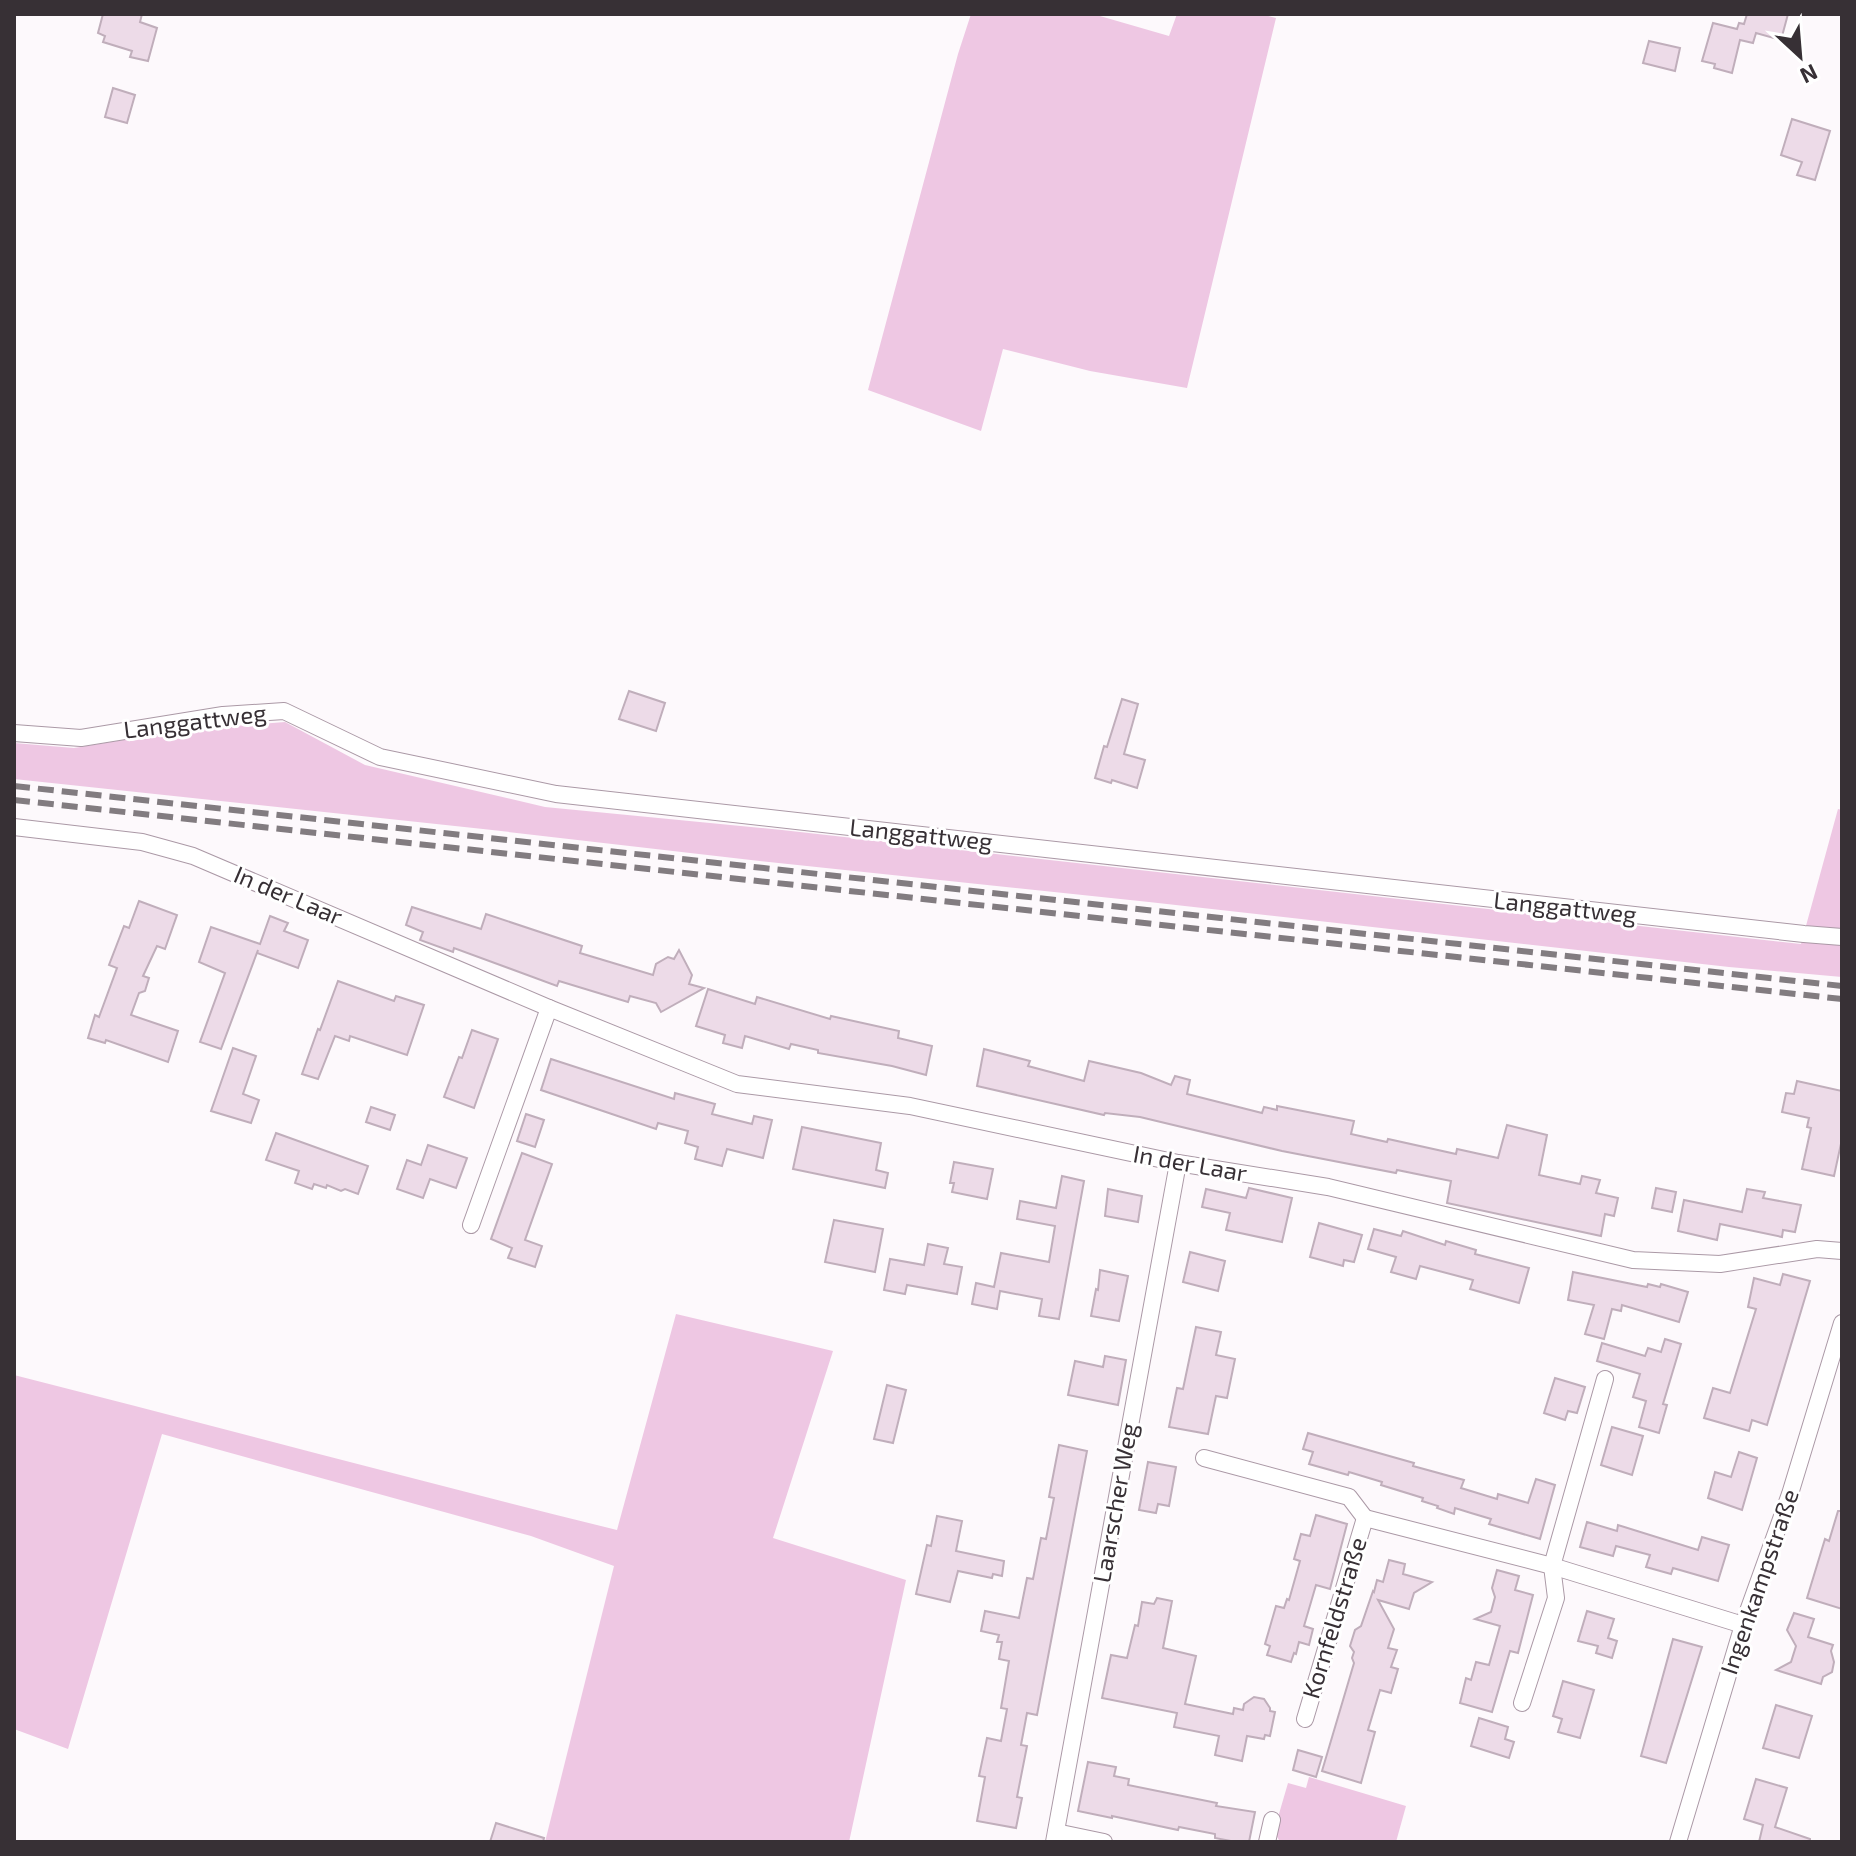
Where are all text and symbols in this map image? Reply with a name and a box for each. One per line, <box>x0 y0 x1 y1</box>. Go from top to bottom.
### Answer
north arrow <box>1760 16 1840 96</box>
text: N <box>1796 60 1822 90</box>
street label: Langgattweg <box>122 697 268 744</box>
street label: Langgattweg <box>848 812 994 855</box>
street label: In der Laar <box>230 859 348 931</box>
street label: Langgattweg <box>1492 885 1638 928</box>
street label: In der Laar <box>1131 1138 1250 1187</box>
street label: Laarscher Weg <box>1086 1421 1143 1585</box>
street label: Ingenkampstraße <box>1713 1485 1804 1678</box>
street label: Kornfeldstraße <box>1295 1533 1372 1702</box>

